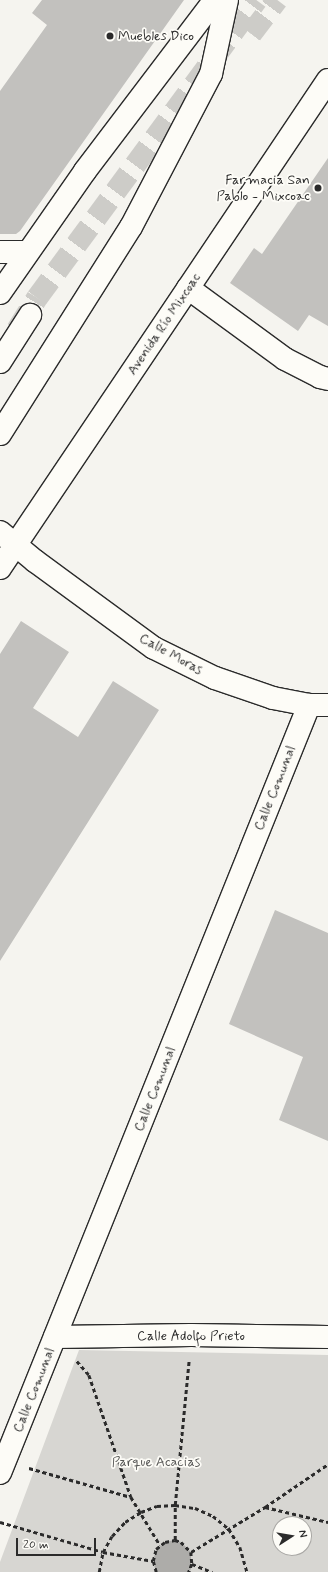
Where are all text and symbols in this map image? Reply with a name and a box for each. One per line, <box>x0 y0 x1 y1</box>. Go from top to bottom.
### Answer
place label: Muebles Dico <box>118 28 195 44</box>
marker: Muebles Dico <box>105 31 115 41</box>
place label: Farmacia San Pablo - Mixcoac <box>216 172 310 204</box>
marker: Farmacia San Pablo - Mixcoac <box>313 183 323 193</box>
street label: Avenida Río Mixcoac <box>123 269 205 379</box>
street label: Calle Moras <box>136 630 206 678</box>
street label: Calle Comunal <box>250 743 300 833</box>
street label: Calle Comunal <box>130 1044 180 1134</box>
street label: Calle Adolfo Prieto <box>137 1328 245 1344</box>
street label: Calle Comunal <box>9 1345 59 1435</box>
park label: Parque Acacias <box>112 1454 200 1470</box>
north arrow <box>272 1516 312 1556</box>
text: N <box>295 1529 310 1539</box>
scale bar <box>18 1530 98 1556</box>
text: 20 m <box>23 1537 49 1553</box>

